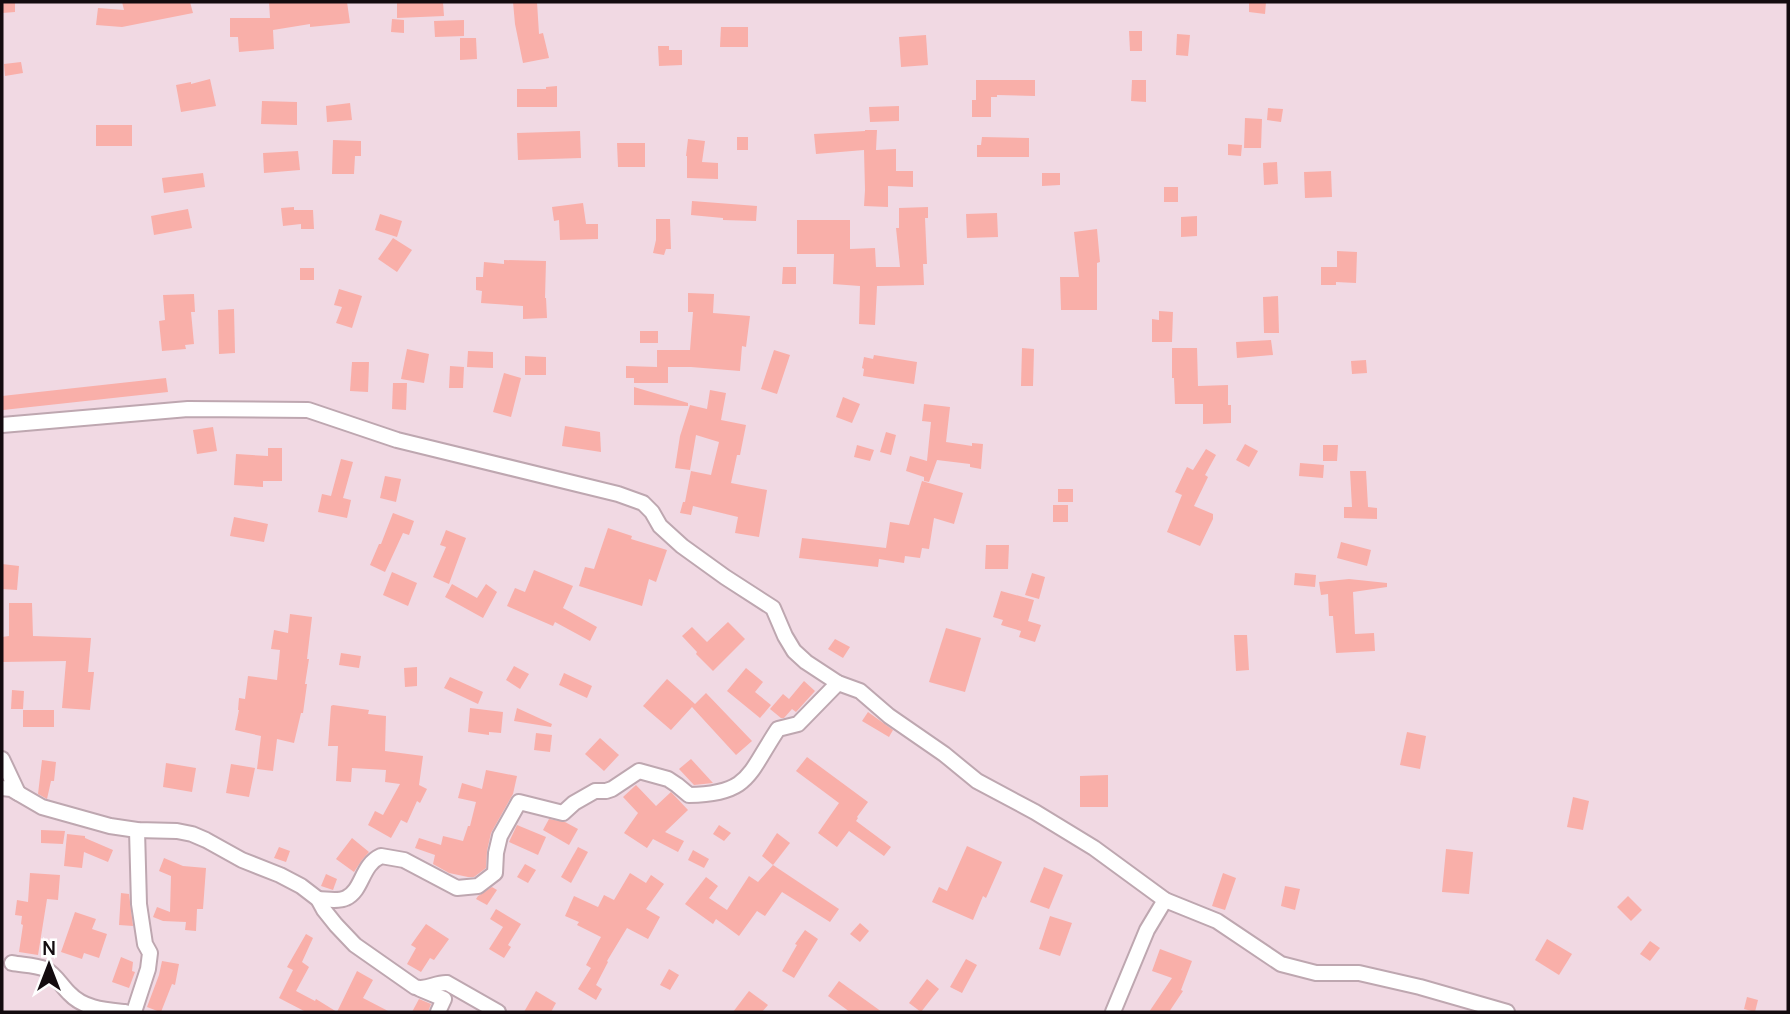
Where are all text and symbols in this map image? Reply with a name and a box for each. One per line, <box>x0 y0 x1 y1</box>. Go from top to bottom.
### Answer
north arrow <box>14 930 84 1000</box>
text: N <box>42 935 56 961</box>

